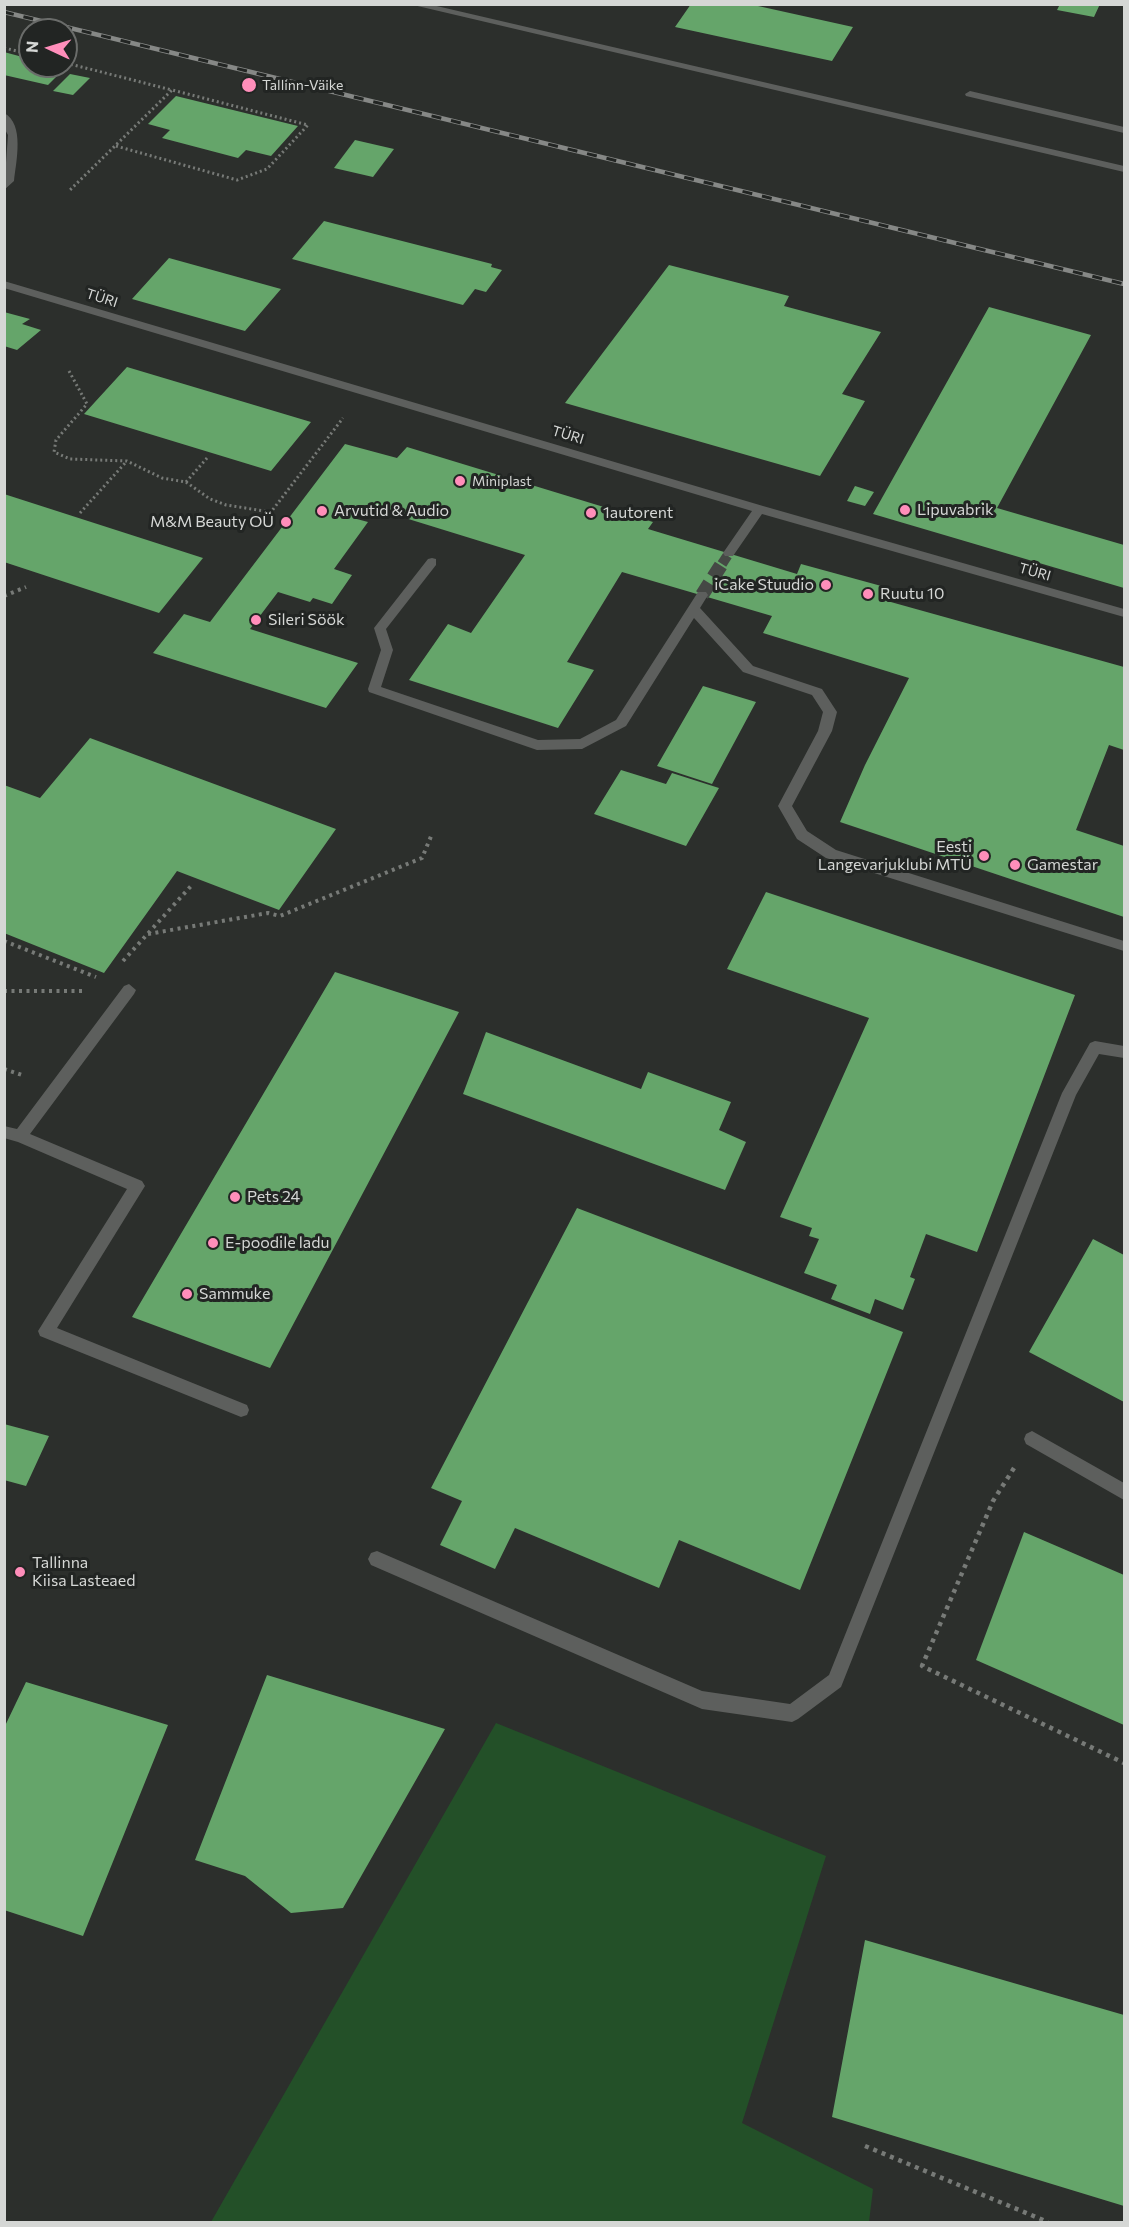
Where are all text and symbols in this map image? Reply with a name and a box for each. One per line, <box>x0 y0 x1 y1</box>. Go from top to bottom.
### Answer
north arrow <box>18 18 78 78</box>
text: N <box>22 40 41 53</box>
marker: Tallinn-Väike <box>240 76 258 94</box>
place label: Tallinn-Väike <box>262 77 343 93</box>
street label: TÜRI <box>84 285 120 311</box>
street label: TÜRI <box>550 422 586 448</box>
place label: Miniplast <box>472 473 532 489</box>
marker: Miniplast <box>453 474 467 488</box>
place label: Lipuvabrik <box>917 500 994 520</box>
place label: Arvutid & Audio <box>334 501 449 521</box>
place label: 1autorent <box>603 503 673 523</box>
marker: Lipuvabrik <box>898 503 912 517</box>
marker: Arvutid & Audio <box>315 504 329 518</box>
marker: 1autorent <box>584 506 598 520</box>
place label: M&M Beauty OÜ <box>150 512 274 532</box>
marker: M&M Beauty OÜ <box>279 515 293 529</box>
street label: TÜRI <box>1017 559 1053 585</box>
place label: iCake Stuudio <box>714 575 814 595</box>
marker: iCake Stuudio <box>819 578 833 592</box>
place label: Ruutu 10 <box>880 584 944 604</box>
marker: Ruutu 10 <box>861 587 875 601</box>
place label: Sileri Söök <box>268 610 345 630</box>
marker: Sileri Söök <box>249 613 263 627</box>
place label: Eesti Langevarjuklubi MTÜ <box>818 837 972 875</box>
marker: Eesti Langevarjuklubi MTÜ <box>977 849 991 863</box>
place label: Gamestar <box>1027 855 1098 875</box>
marker: Gamestar <box>1008 858 1022 872</box>
place label: Pets 24 <box>247 1187 300 1207</box>
marker: Pets 24 <box>228 1190 242 1204</box>
place label: E-poodile ladu <box>225 1233 329 1253</box>
marker: E-poodile ladu <box>206 1236 220 1250</box>
place label: Sammuke <box>199 1284 270 1304</box>
marker: Sammuke <box>180 1287 194 1301</box>
place label: Tallinna Kiisa Lasteaed <box>32 1553 135 1591</box>
marker: Tallinna Kiisa Lasteaed <box>13 1565 27 1579</box>

